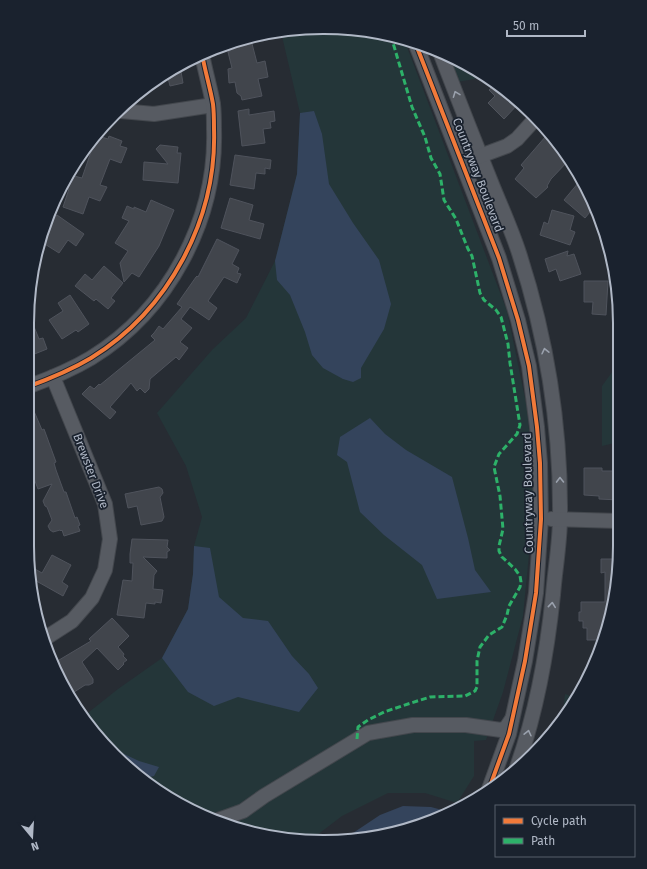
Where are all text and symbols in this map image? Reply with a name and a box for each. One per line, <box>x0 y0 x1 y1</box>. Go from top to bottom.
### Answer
scale bar <box>507 12 585 38</box>
text: 50 m <box>513 19 539 33</box>
one-way arrow <box>453 90 461 97</box>
street label: Countryway Boulevard <box>450 116 506 234</box>
one-way arrow <box>541 348 550 355</box>
street label: Brewster Drive <box>70 432 112 510</box>
street label: Countryway Boulevard <box>520 432 536 554</box>
one-way arrow <box>556 477 564 483</box>
one-way arrow <box>547 602 556 608</box>
one-way arrow <box>524 730 532 736</box>
legend <box>495 805 635 857</box>
text: Cycle path <box>531 814 587 828</box>
north arrow <box>12 817 52 857</box>
text: Path <box>531 834 555 848</box>
text: N <box>29 839 40 853</box>

